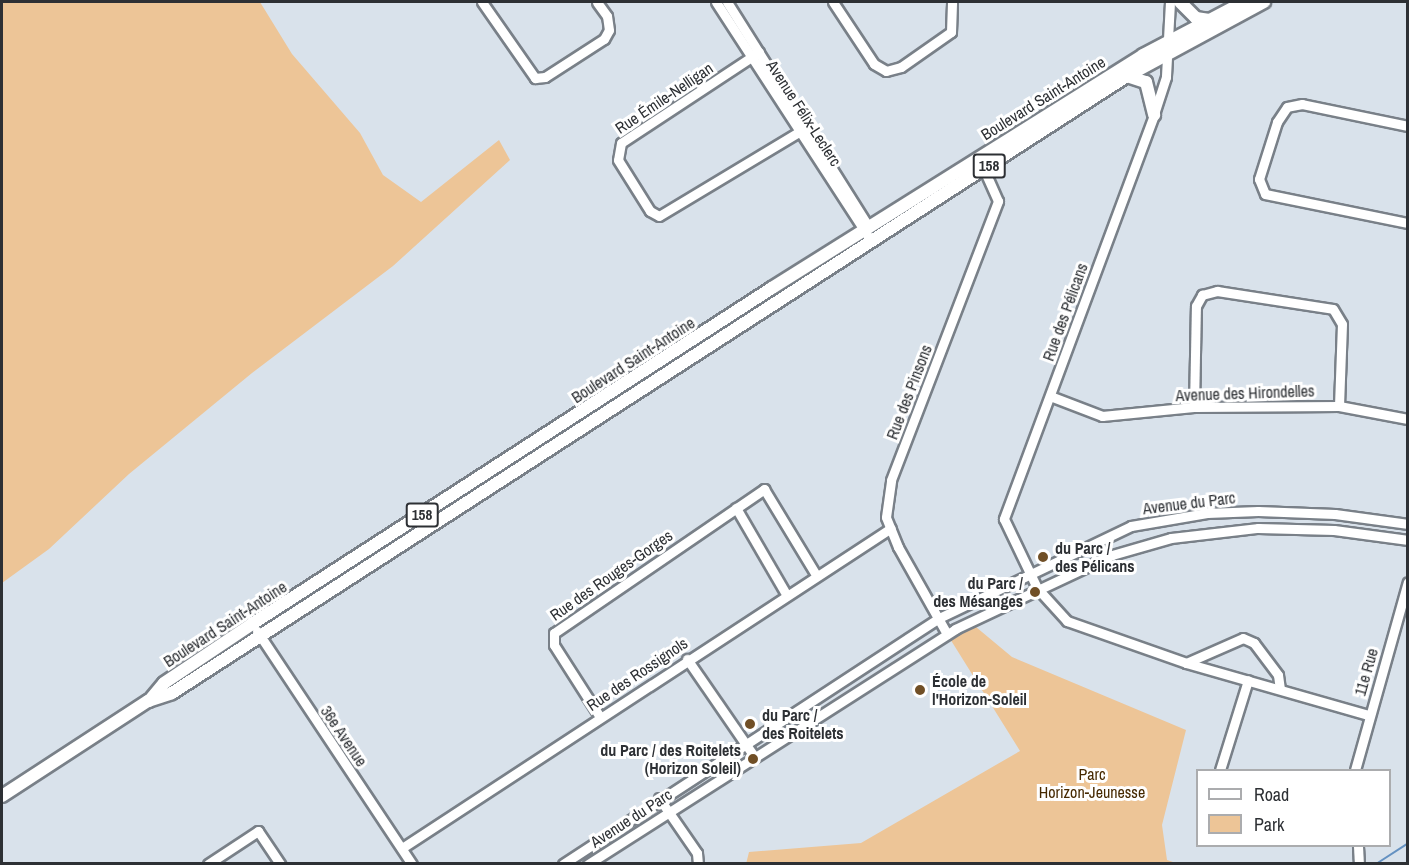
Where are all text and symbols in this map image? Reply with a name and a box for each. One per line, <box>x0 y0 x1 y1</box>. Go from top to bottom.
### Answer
street label: Boulevard Saint-Antoine <box>977 52 1109 144</box>
street label: Avenue Félix-Leclerc <box>763 56 845 170</box>
street label: Rue Émile-Nelligan <box>611 58 717 138</box>
road number: 158 <box>972 154 1006 178</box>
street label: Rue des Pélicans <box>1038 260 1092 364</box>
street label: Boulevard Saint-Antoine <box>568 313 698 407</box>
street label: Rue des Pinsons <box>882 342 936 442</box>
street label: Avenue des Hirondelles <box>1175 381 1315 405</box>
street label: Avenue du Parc <box>1142 488 1236 518</box>
road number: 158 <box>406 503 438 527</box>
street label: Rue des Rouges-Gorges <box>546 526 676 624</box>
place label: du Parc / des Pélicans <box>1055 538 1135 576</box>
marker: du Parc / des Pélicans <box>1036 550 1050 564</box>
place label: du Parc / des Mésanges <box>933 573 1023 611</box>
street label: Boulevard Saint-Antoine <box>160 577 290 671</box>
marker: du Parc / des Mésanges <box>1028 585 1042 599</box>
street label: Rue des Rossignols <box>583 633 691 715</box>
street label: 11e Rue <box>1350 646 1382 698</box>
place label: École de l'Horizon-Soleil <box>932 671 1027 709</box>
marker: École de l'Horizon-Soleil <box>913 683 927 697</box>
street label: 36e Avenue <box>317 702 371 770</box>
place label: du Parc / des Roitelets <box>762 705 844 743</box>
marker: du Parc / des Roitelets <box>743 717 757 731</box>
place label: du Parc / des Roitelets (Horizon Soleil) <box>600 740 741 778</box>
marker: du Parc / des Roitelets (Horizon Soleil) <box>746 752 760 766</box>
park label: Parc Horizon-Jeunesse <box>1039 764 1145 802</box>
legend <box>1196 769 1391 847</box>
text: Road <box>1254 782 1289 807</box>
street label: Avenue du Parc <box>587 785 675 851</box>
text: Park <box>1254 812 1284 837</box>

